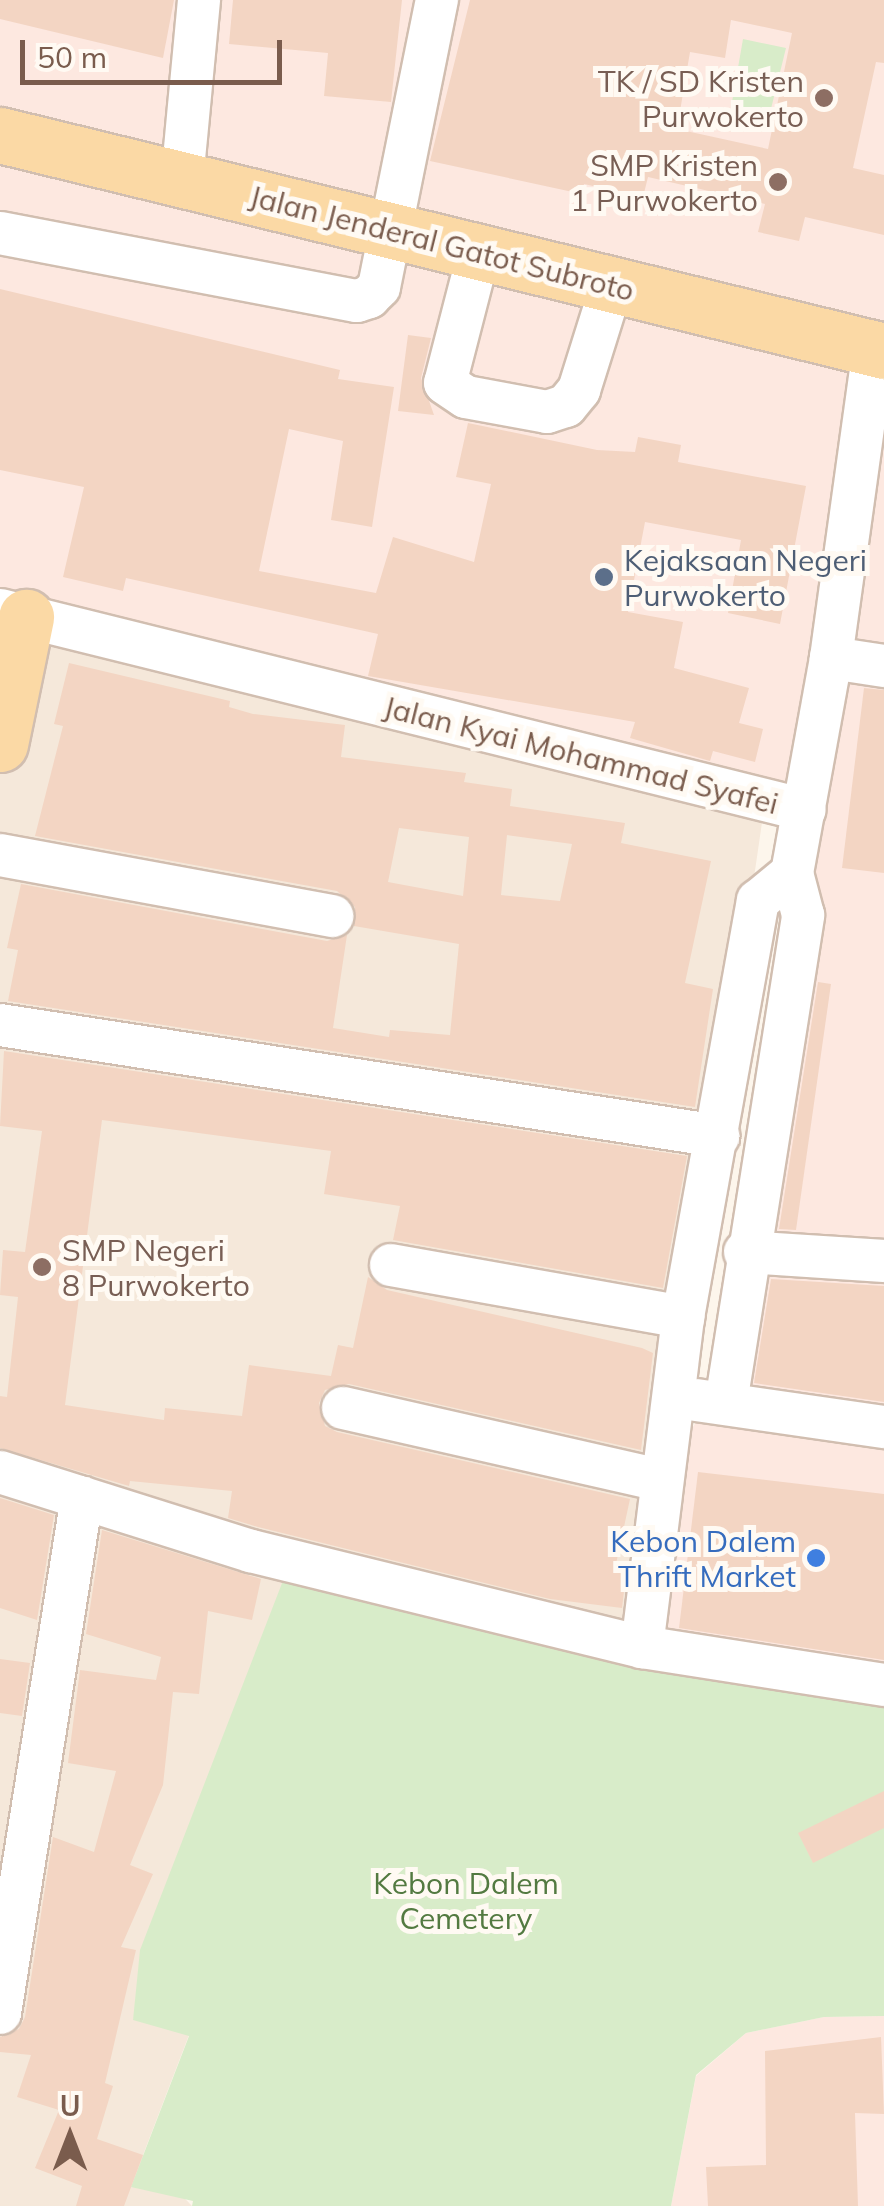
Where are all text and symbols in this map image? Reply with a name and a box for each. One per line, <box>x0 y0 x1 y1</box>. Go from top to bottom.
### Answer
scale bar <box>25 20 288 82</box>
text: 50 m <box>37 38 107 76</box>
place label: TK / SD Kristen Purwokerto <box>598 63 804 134</box>
marker: TK / SD Kristen Purwokerto <box>813 87 835 109</box>
place label: SMP Kristen 1 Purwokerto <box>570 147 758 218</box>
marker: SMP Kristen 1 Purwokerto <box>767 171 789 193</box>
street label: Jalan Jenderal Gatot Subroto <box>246 178 638 308</box>
place label: Kejaksaan Negeri Purwokerto <box>624 542 867 612</box>
marker: Kejaksaan Negeri Purwokerto <box>593 566 615 588</box>
street label: Jalan Kyai Mohammad Syafei <box>380 688 782 822</box>
place label: SMP Negeri 8 Purwokerto <box>62 1232 250 1302</box>
marker: SMP Negeri 8 Purwokerto <box>31 1256 53 1278</box>
place label: Kebon Dalem Thrift Market <box>610 1523 796 1594</box>
marker: Kebon Dalem Thrift Market <box>805 1547 827 1569</box>
park label: Kebon Dalem Cemetery <box>373 1865 559 1936</box>
north arrow <box>20 2086 120 2186</box>
text: U <box>60 2088 80 2123</box>

